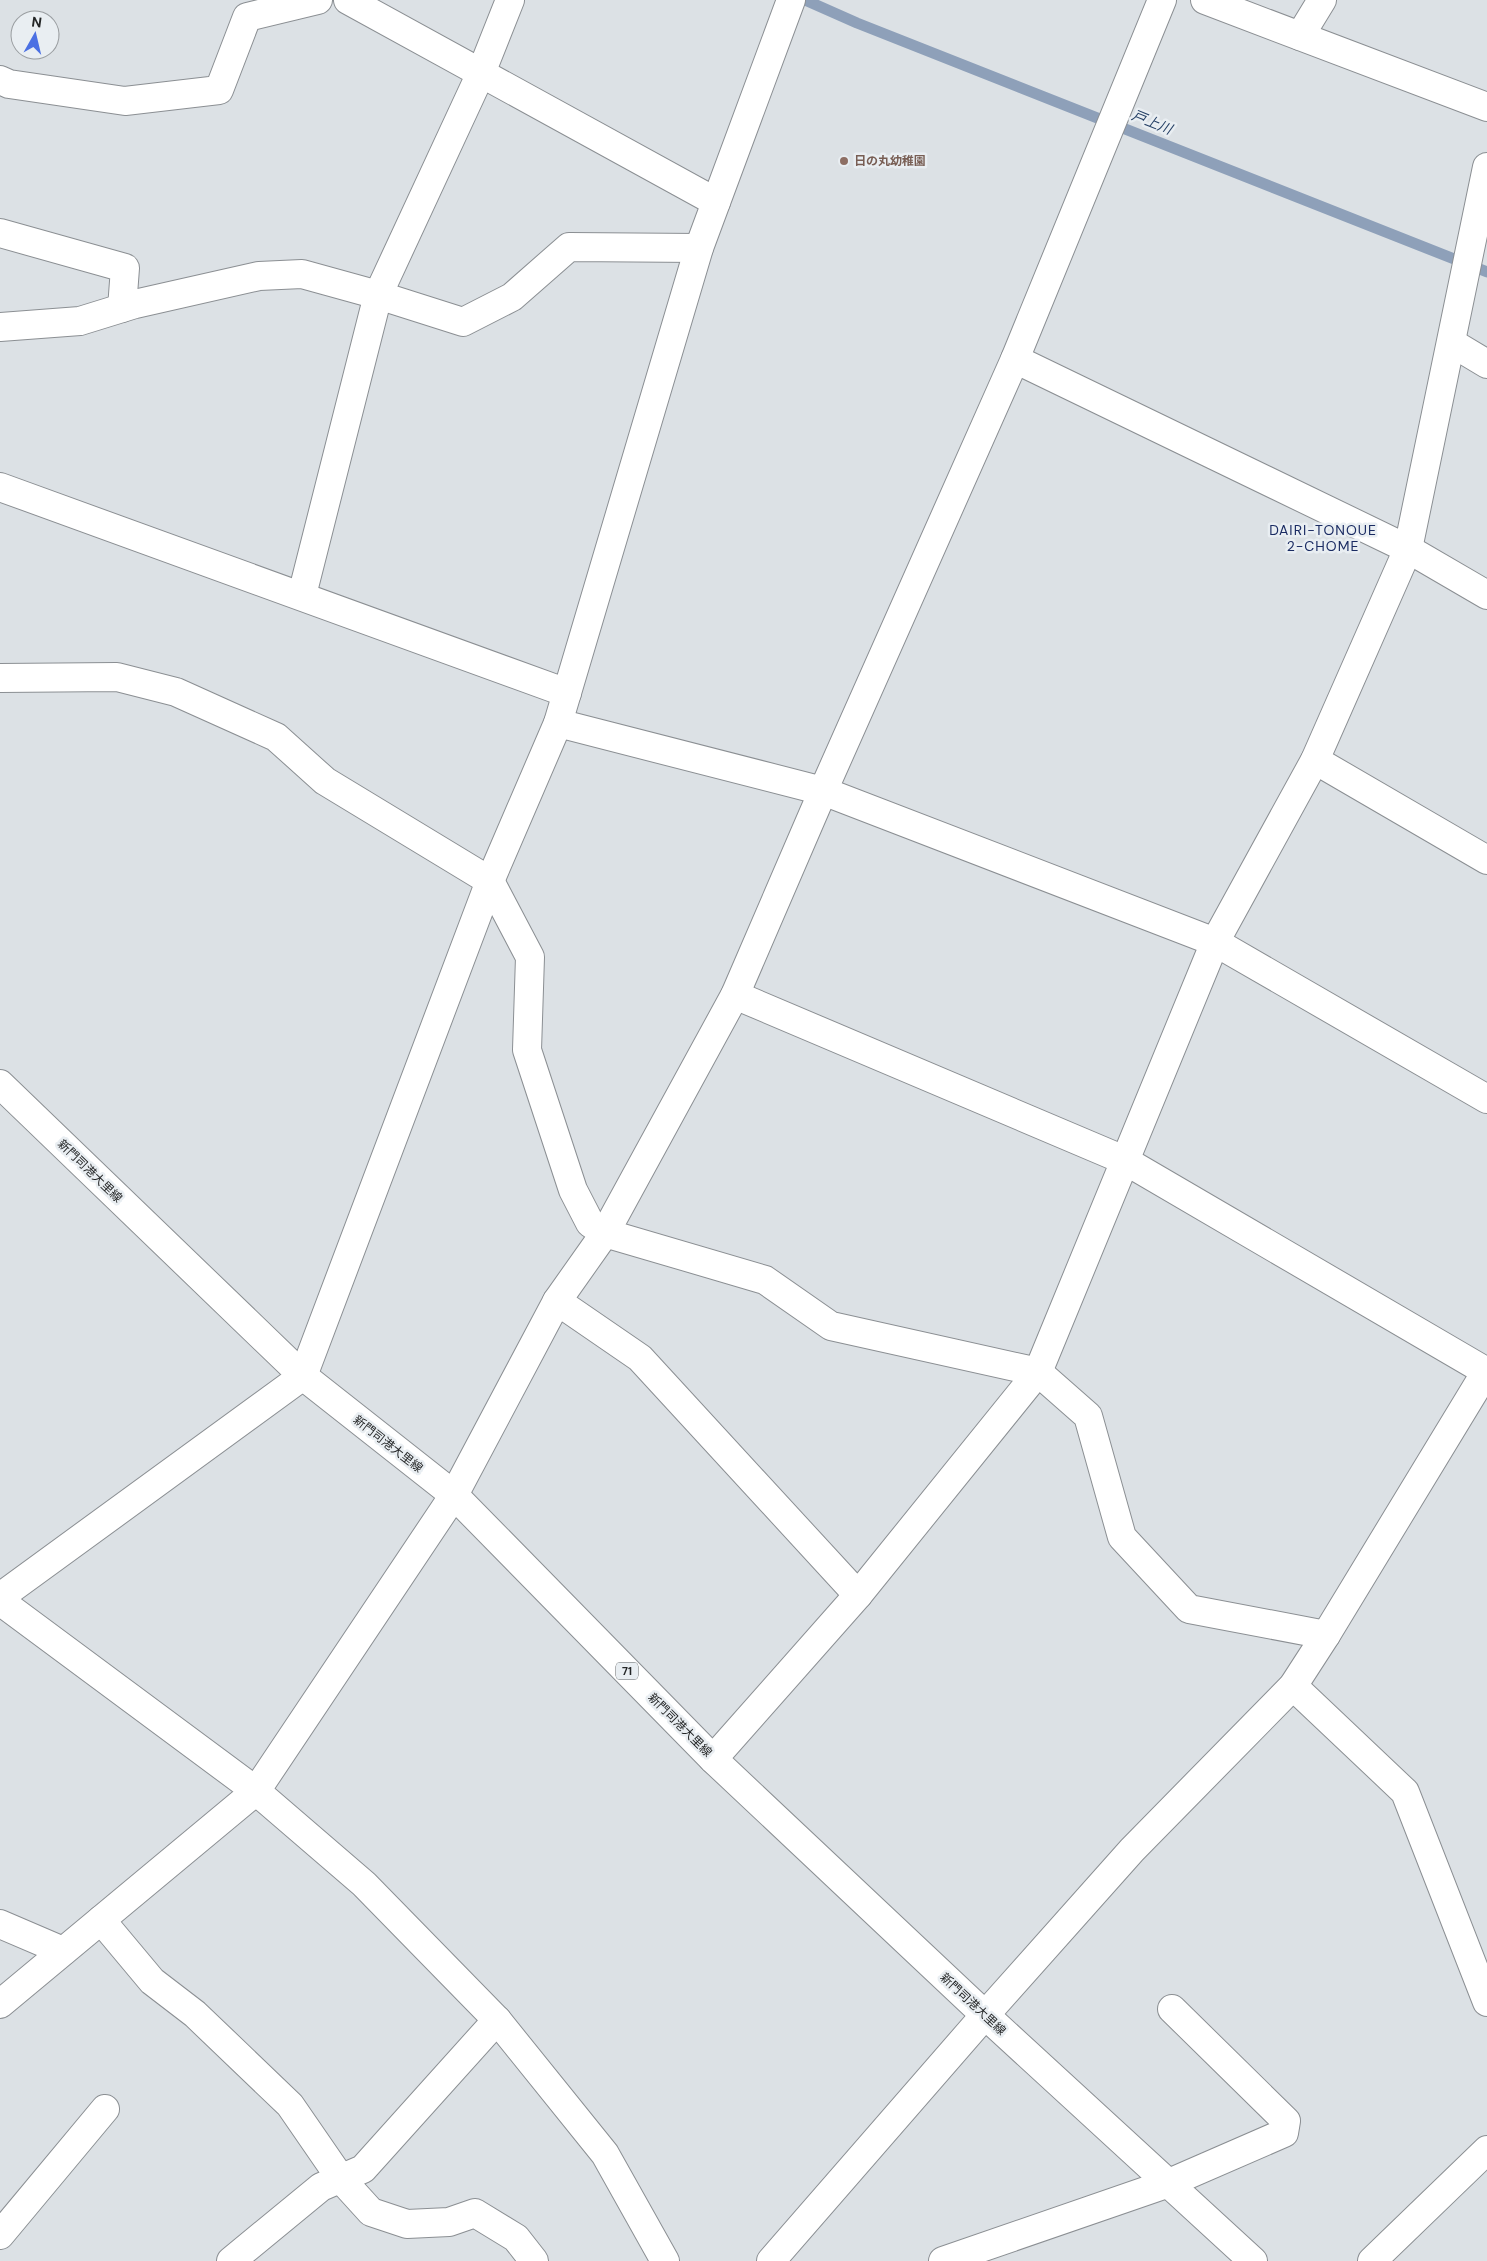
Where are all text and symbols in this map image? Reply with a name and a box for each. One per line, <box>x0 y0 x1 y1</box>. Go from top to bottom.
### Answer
north arrow <box>10 10 60 60</box>
text: N <box>30 13 43 32</box>
water label: 戸上川 <box>1129 106 1177 139</box>
place label: 日の丸幼稚園 <box>854 153 926 169</box>
marker: 日の丸幼稚園 <box>838 155 850 167</box>
district label: DAIRI-TONOUE 2-CHOME <box>1269 521 1377 555</box>
street label: 新門司港大里線 <box>54 1136 126 1206</box>
street label: 新門司港大里線 <box>350 1412 426 1476</box>
road number: 71 <box>616 1662 638 1680</box>
street label: 新門司港大里線 <box>645 1690 715 1760</box>
street label: 新門司港大里線 <box>937 1969 1009 2039</box>

